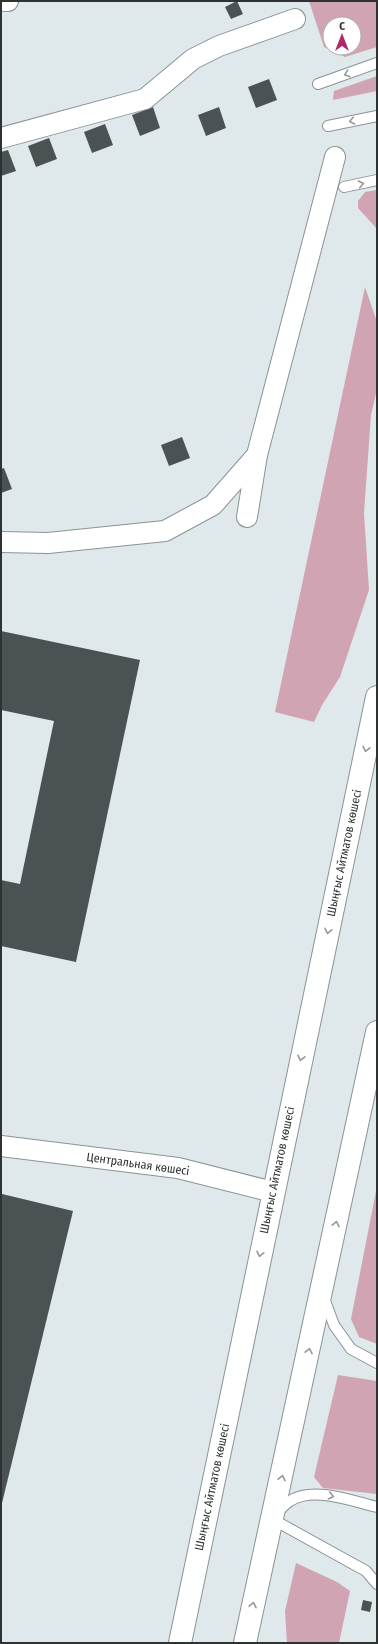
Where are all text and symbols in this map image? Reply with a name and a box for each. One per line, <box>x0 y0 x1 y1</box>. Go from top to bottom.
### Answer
north arrow <box>322 16 362 56</box>
text: С <box>339 20 345 33</box>
one-way arrow <box>344 69 351 77</box>
one-way arrow <box>349 116 356 125</box>
one-way arrow <box>358 180 364 188</box>
one-way arrow <box>363 746 371 752</box>
street label: Шыңғыс Айтматов көшесі <box>324 788 364 918</box>
one-way arrow <box>324 928 332 934</box>
one-way arrow <box>297 1055 305 1062</box>
street label: Шыңғыс Айтматов көшесі <box>257 1105 297 1235</box>
street label: Центральная көшесі <box>86 1150 190 1178</box>
one-way arrow <box>331 1221 339 1227</box>
one-way arrow <box>256 1251 264 1257</box>
one-way arrow <box>304 1348 312 1354</box>
street label: Шыңғыс Айтматов көшесі <box>192 1422 232 1552</box>
one-way arrow <box>277 1475 285 1481</box>
one-way arrow <box>327 1492 334 1500</box>
one-way arrow <box>249 1602 257 1608</box>

